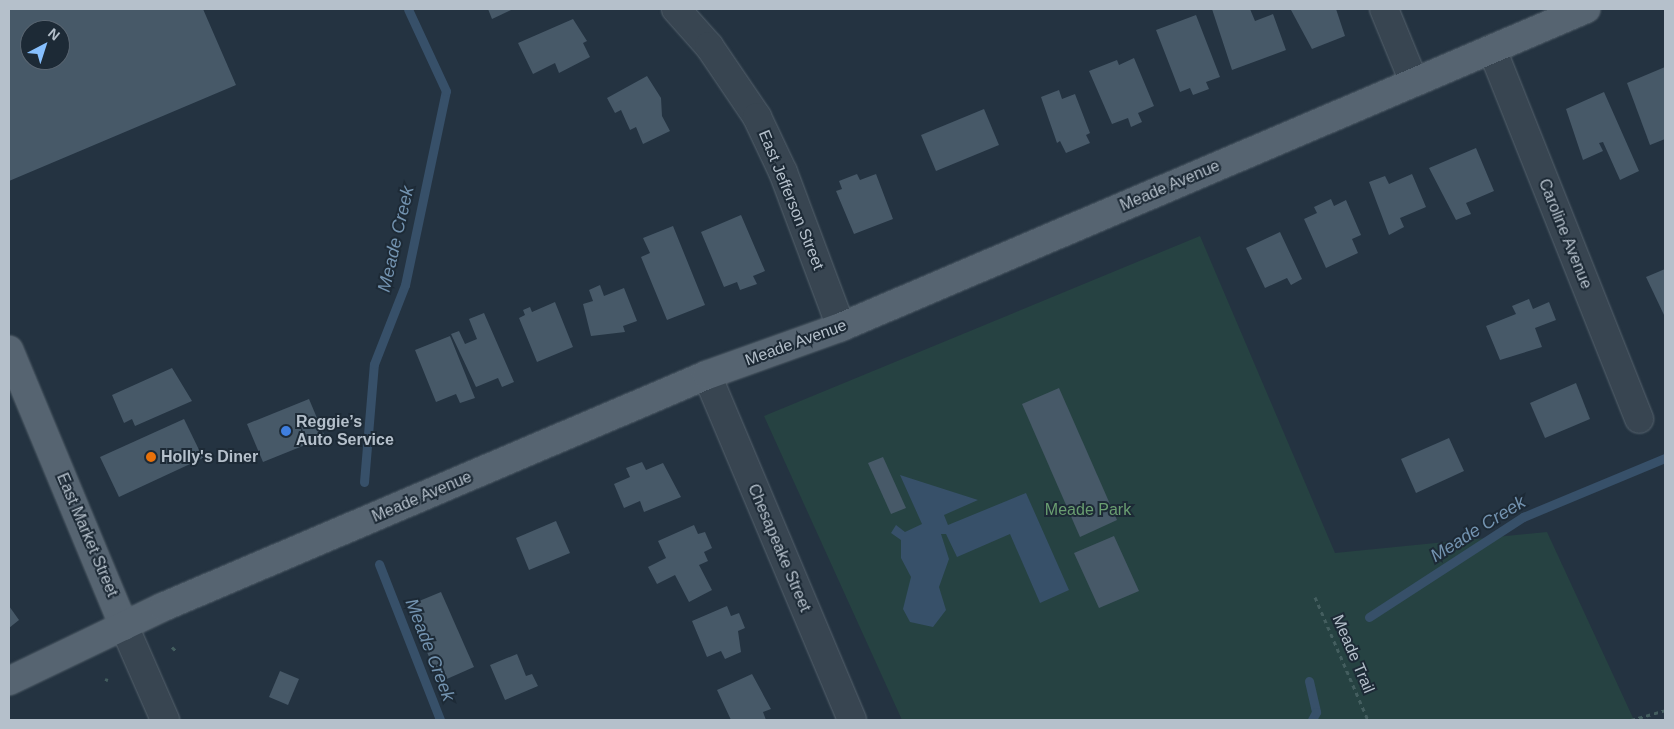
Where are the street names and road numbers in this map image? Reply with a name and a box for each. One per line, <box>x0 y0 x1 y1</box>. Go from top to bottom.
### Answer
street label: East Jefferson Street <box>754 127 828 273</box>
street label: Meade Avenue <box>1117 156 1223 216</box>
street label: Caroline Avenue <box>1534 176 1596 292</box>
street label: Meade Avenue <box>742 316 850 370</box>
street label: Meade Avenue <box>369 467 475 527</box>
street label: East Market Street <box>52 470 122 600</box>
street label: Chesapeake Street <box>743 481 815 615</box>
street label: Meade Trail <box>1328 612 1378 696</box>

